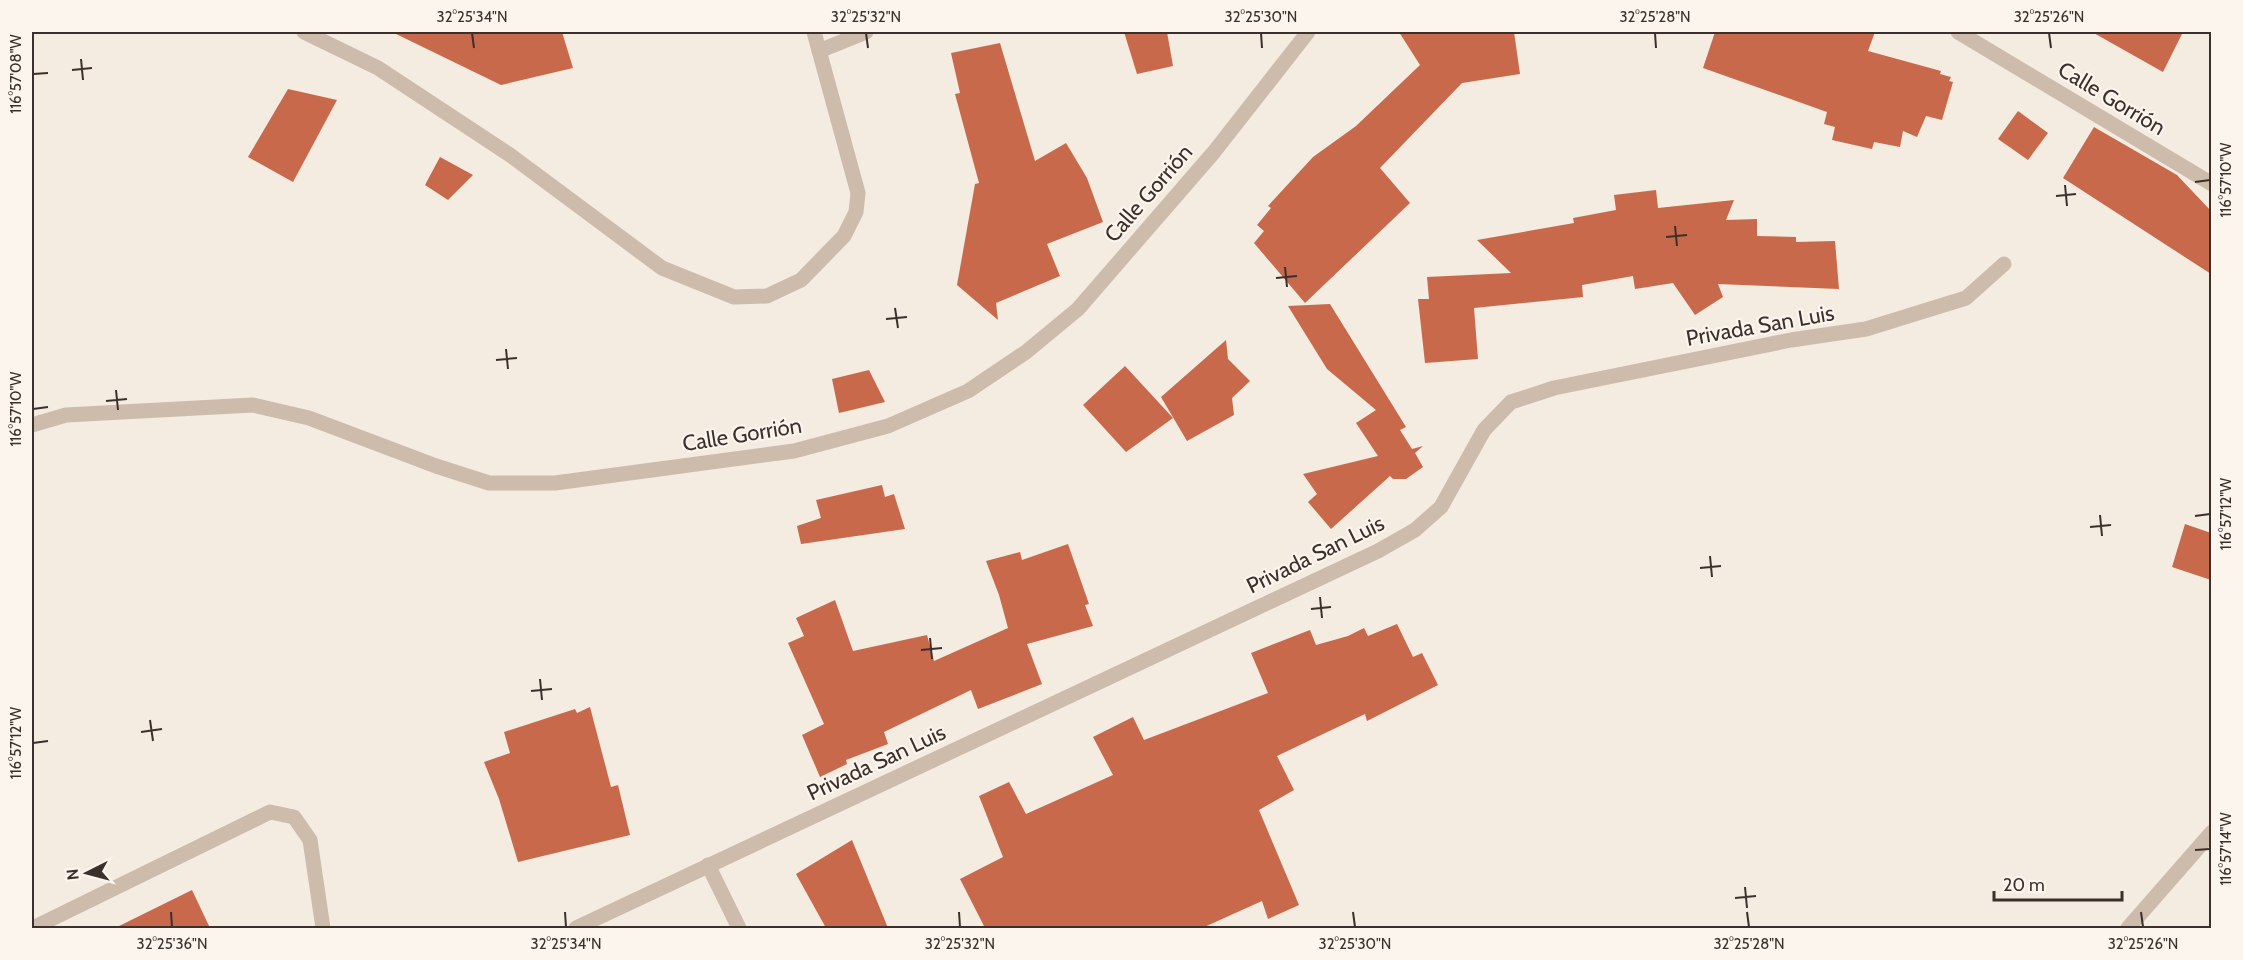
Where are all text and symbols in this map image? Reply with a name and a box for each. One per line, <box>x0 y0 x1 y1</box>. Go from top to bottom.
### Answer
text: 32°25'34"N <box>437 8 507 26</box>
text: 32°25'32"N <box>831 8 901 26</box>
text: 32°25'30"N <box>1225 8 1297 26</box>
text: 32°25'28"N <box>1619 8 1691 26</box>
text: 32°25'26"N <box>2014 8 2084 26</box>
text: 116°57'08"W <box>7 34 25 114</box>
street label: Calle Gorrión <box>2053 56 2170 141</box>
street label: Calle Gorrión <box>1099 139 1198 248</box>
text: 116°57'10"W <box>2217 142 2235 218</box>
street label: Privada San Luis <box>1684 299 1836 352</box>
text: 116°57'10"W <box>7 371 25 447</box>
street label: Calle Gorrión <box>681 412 804 457</box>
text: 116°57'12"W <box>2217 477 2235 550</box>
street label: Privada San Luis <box>1242 509 1388 599</box>
text: 116°57'12"W <box>7 706 25 779</box>
street label: Privada San Luis <box>803 719 950 806</box>
text: 116°57'14"W <box>2217 812 2235 886</box>
north arrow <box>57 843 117 903</box>
scale bar <box>1994 864 2122 902</box>
text: N <box>63 868 83 881</box>
text: 20 m <box>2003 874 2045 896</box>
text: 32°25'36"N <box>137 935 207 953</box>
text: 32°25'34"N <box>531 935 601 953</box>
text: 32°25'32"N <box>925 935 995 953</box>
text: 32°25'30"N <box>1319 935 1391 953</box>
text: 32°25'28"N <box>1713 935 1785 953</box>
text: 32°25'26"N <box>2108 935 2178 953</box>

